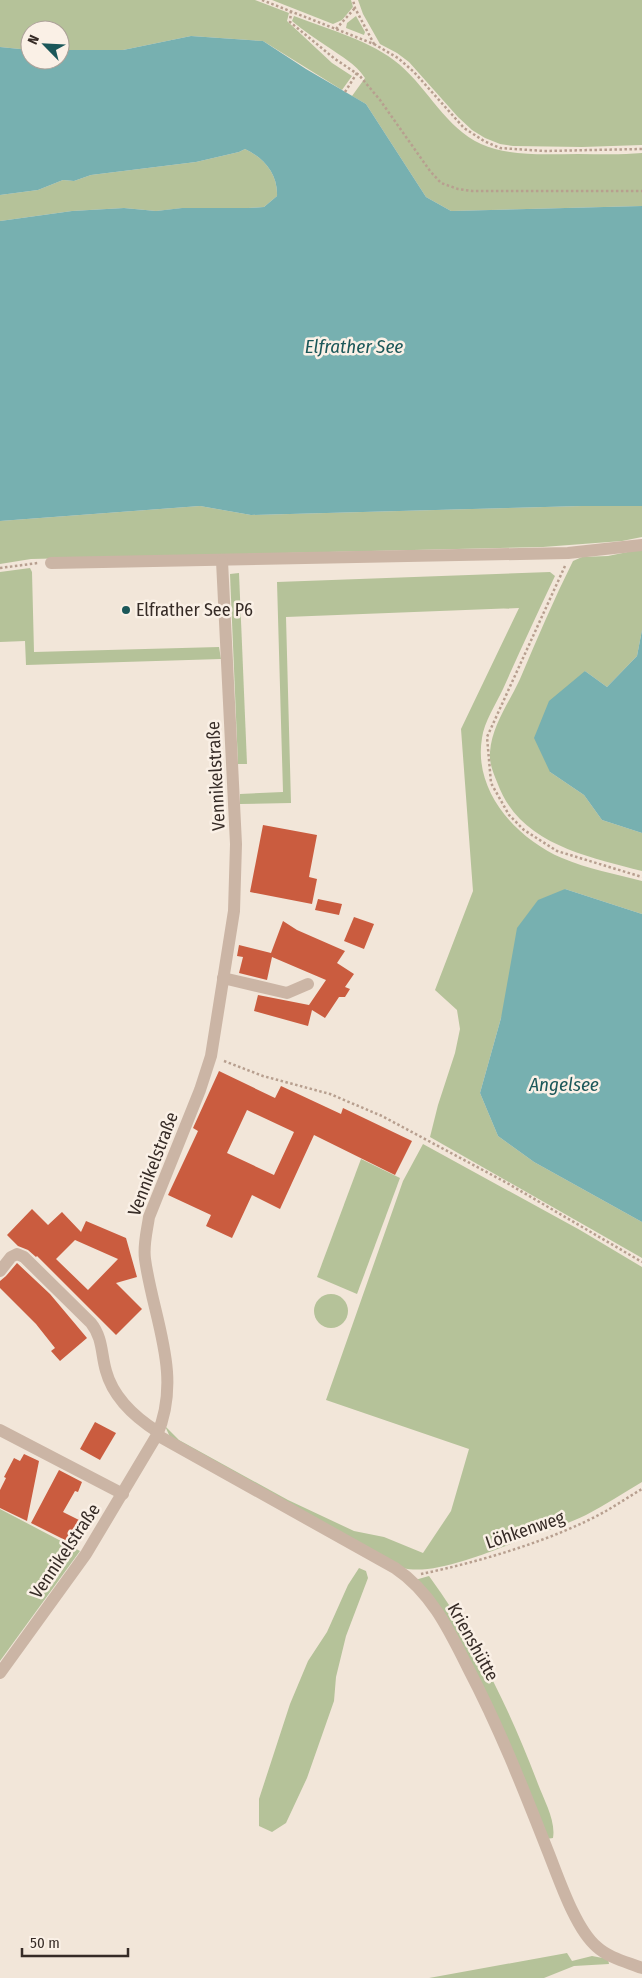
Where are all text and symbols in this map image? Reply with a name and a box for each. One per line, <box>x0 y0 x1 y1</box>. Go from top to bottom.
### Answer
north arrow <box>20 20 70 70</box>
text: N <box>24 33 43 47</box>
water label: Elfrather See <box>305 335 403 358</box>
place label: Elfrather See P6 <box>136 599 253 621</box>
marker: Elfrather See P6 <box>120 604 132 616</box>
street label: Vennikelstraße <box>202 721 230 831</box>
water label: Angelsee <box>528 1073 599 1096</box>
street label: Vennikelstraße <box>123 1109 183 1219</box>
street label: Vennikelstraße <box>25 1499 105 1603</box>
street label: Löhkenweg <box>483 1506 568 1554</box>
street label: Krienshütte <box>443 1599 503 1685</box>
scale bar <box>22 1926 129 1958</box>
text: 50 m <box>30 1934 60 1952</box>

